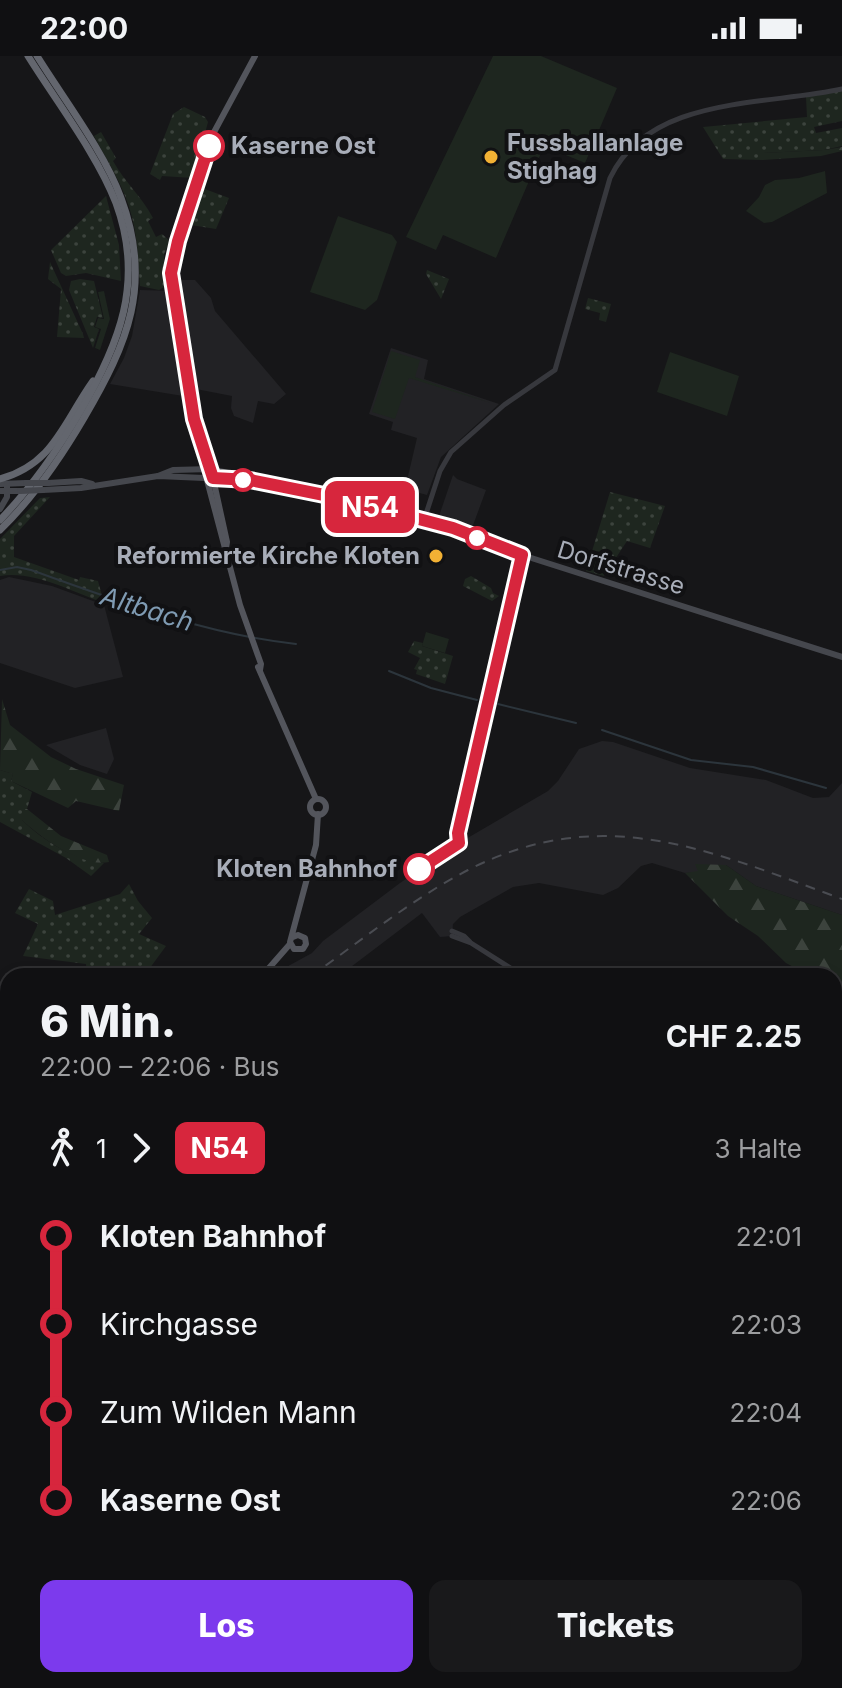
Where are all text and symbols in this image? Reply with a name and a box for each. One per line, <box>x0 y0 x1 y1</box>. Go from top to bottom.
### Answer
text: 22:00 <box>40 10 128 46</box>
place label: Fussballanlage Stighag <box>507 128 683 185</box>
marker: Kaserne Ost <box>194 131 224 161</box>
place label: Kaserne Ost <box>231 131 376 160</box>
marker: Fussballanlage Stighag <box>482 148 500 166</box>
unlabelled marker <box>232 469 254 491</box>
line badge: N54 <box>324 481 416 533</box>
text: N54 <box>341 490 399 524</box>
unlabelled marker <box>466 527 488 549</box>
street label: Dorfstrasse <box>554 534 688 601</box>
place label: Reformierte Kirche Kloten <box>117 541 420 570</box>
marker: Reformierte Kirche Kloten <box>427 547 445 565</box>
water label: Altbach <box>96 579 197 637</box>
place label: Kloten Bahnhof <box>216 854 397 883</box>
marker: Kloten Bahnhof <box>404 854 434 884</box>
text: 6 Min. <box>40 994 176 1048</box>
text: CHF 2.25 <box>666 1018 802 1054</box>
text: 22:00 – 22:06 · Bus <box>40 1051 280 1082</box>
icon: walk <box>40 1126 84 1170</box>
icon: forward <box>119 1126 163 1170</box>
text: N54 <box>191 1131 249 1165</box>
text: 1 <box>96 1133 107 1164</box>
text: 3 Halte <box>715 1133 802 1164</box>
text: Kloten Bahnhof <box>100 1218 326 1254</box>
text: 22:01 <box>736 1221 802 1252</box>
text: Kirchgasse <box>100 1306 258 1342</box>
text: 22:03 <box>730 1309 802 1340</box>
text: Zum Wilden Mann <box>100 1394 357 1430</box>
text: 22:04 <box>730 1397 802 1428</box>
text: Kaserne Ost <box>100 1482 281 1518</box>
text: 22:06 <box>730 1485 802 1516</box>
button: Los <box>40 1580 413 1672</box>
button: Tickets <box>429 1580 802 1672</box>

